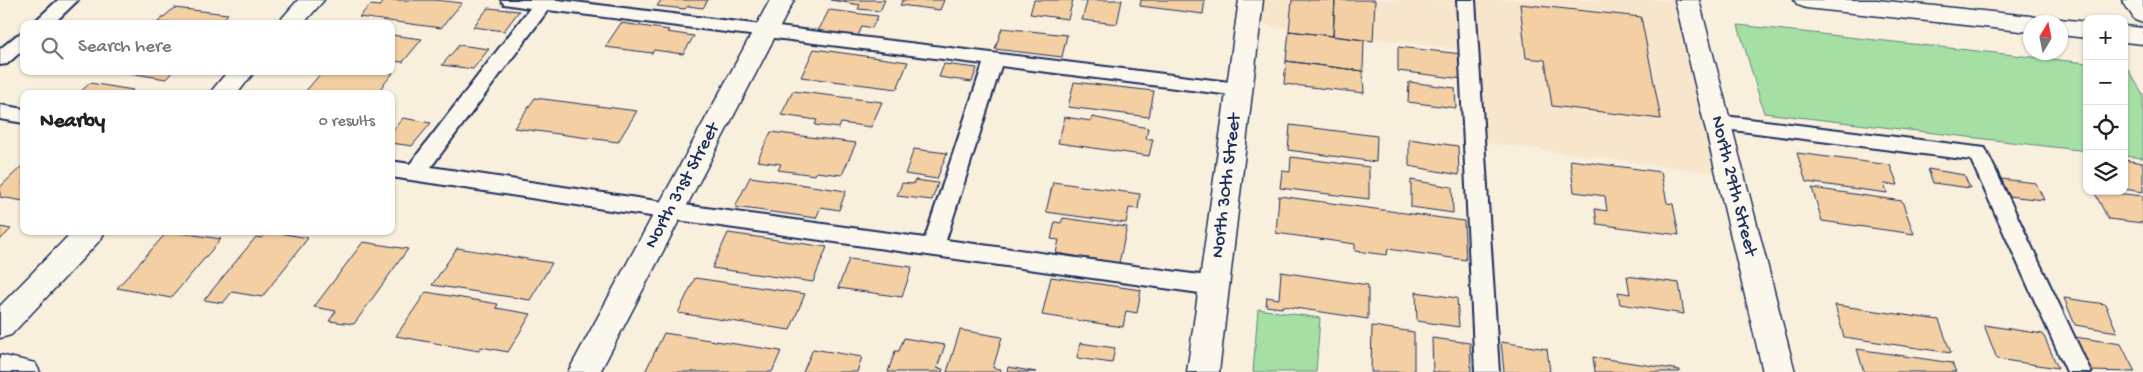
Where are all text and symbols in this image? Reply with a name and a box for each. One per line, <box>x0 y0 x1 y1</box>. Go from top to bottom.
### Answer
north arrow <box>2023 15 2068 60</box>
map controls <box>2083 15 2128 195</box>
button: + <box>2083 15 2128 60</box>
search box <box>20 20 395 75</box>
icon: search <box>38 34 66 62</box>
text: Search here <box>78 36 172 59</box>
button: − <box>2083 60 2128 105</box>
button: locate <box>2083 105 2128 150</box>
text: Nearby <box>40 110 105 135</box>
street label: North 30th Street <box>1207 110 1248 259</box>
text: 0 results <box>319 113 375 132</box>
street label: North 29th Street <box>1704 114 1762 261</box>
street label: North 31st Street <box>640 117 727 253</box>
button: layers <box>2083 150 2128 195</box>

